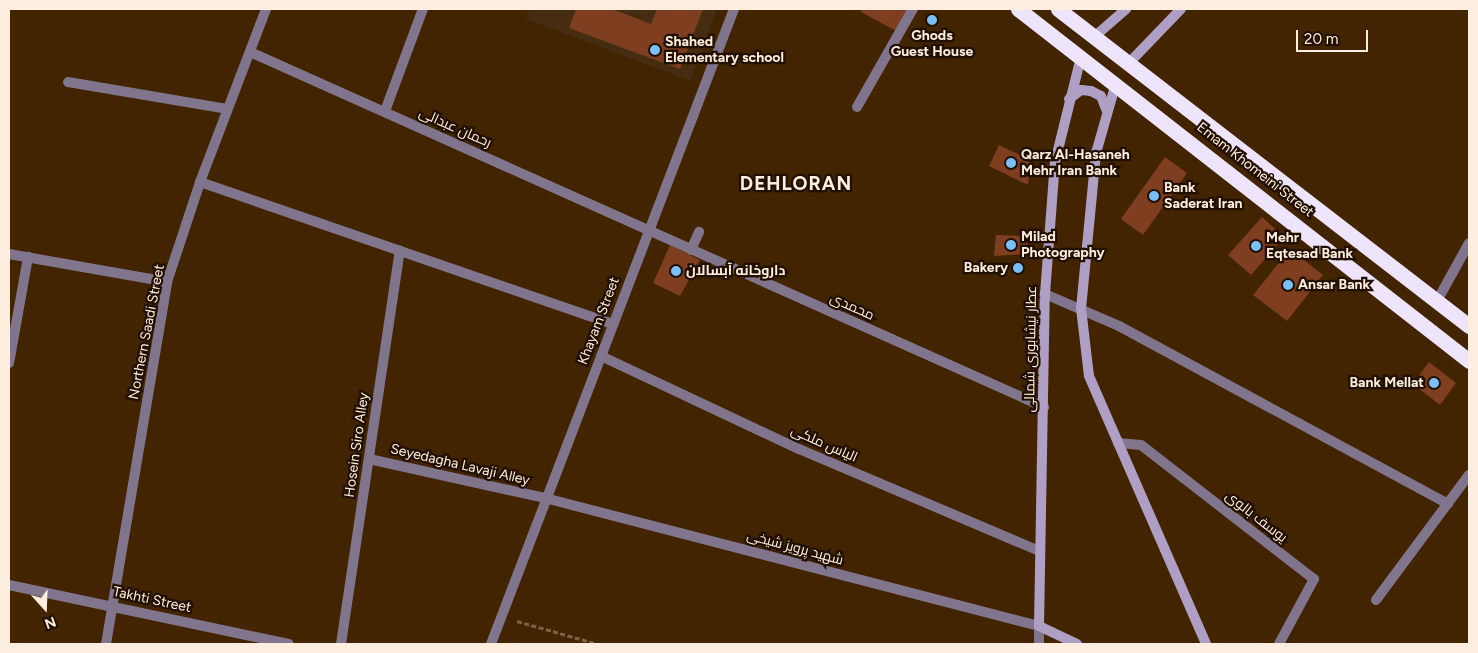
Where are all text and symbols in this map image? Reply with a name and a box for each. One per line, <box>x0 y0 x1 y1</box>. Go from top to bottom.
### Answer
marker: Ghods Guest House <box>926 14 938 26</box>
scale bar <box>1298 20 1370 52</box>
place label: Ghods Guest House <box>891 28 973 60</box>
text: 20 m <box>1304 30 1338 48</box>
place label: Shahed Elementary school <box>665 34 784 66</box>
marker: Shahed Elementary school <box>649 44 661 56</box>
street label: رحمان عبدالی <box>416 105 494 151</box>
street label: Emam Khomeini Street <box>1193 119 1317 221</box>
place label: Qarz Al-Hasaneh Mehr Iran Bank <box>1021 147 1130 180</box>
marker: Qarz Al-Hasaneh Mehr Iran Bank <box>1005 157 1017 169</box>
district label: DEHLORAN <box>739 173 853 195</box>
place label: Bank Saderat Iran <box>1164 180 1243 212</box>
marker: Bank Saderat Iran <box>1148 190 1160 202</box>
place label: Milad Photography <box>1021 229 1105 262</box>
place label: Mehr Eqtesad Bank <box>1266 230 1353 262</box>
marker: Milad Photography <box>1005 239 1017 251</box>
marker: Mehr Eqtesad Bank <box>1250 240 1262 252</box>
place label: Bakery <box>964 260 1008 276</box>
marker: Bakery <box>1012 262 1024 274</box>
street label: Northern Saadi Street <box>126 263 168 401</box>
place label: داروخانه آبسالان <box>686 263 785 279</box>
marker: داروخانه آبسالان <box>670 265 682 277</box>
street label: Khayam Street <box>575 275 623 367</box>
place label: Ansar Bank <box>1298 277 1370 293</box>
marker: Ansar Bank <box>1282 279 1294 291</box>
street label: عطار نیشابوری شمالی <box>1021 285 1041 413</box>
street label: محمدی <box>827 290 877 324</box>
place label: Bank Mellat <box>1349 375 1424 391</box>
marker: Bank Mellat <box>1428 377 1440 389</box>
street label: Hosein Siro Alley <box>341 391 373 499</box>
street label: الیاس ملکی <box>788 422 860 466</box>
street label: Seyedagha Lavaji Alley <box>389 441 531 489</box>
street label: یوسف بالوی <box>1222 488 1290 546</box>
street label: شهید پرویز شیخی <box>745 527 845 569</box>
north arrow <box>20 583 70 633</box>
street label: Takhti Street <box>111 583 193 617</box>
text: N <box>42 613 58 632</box>

